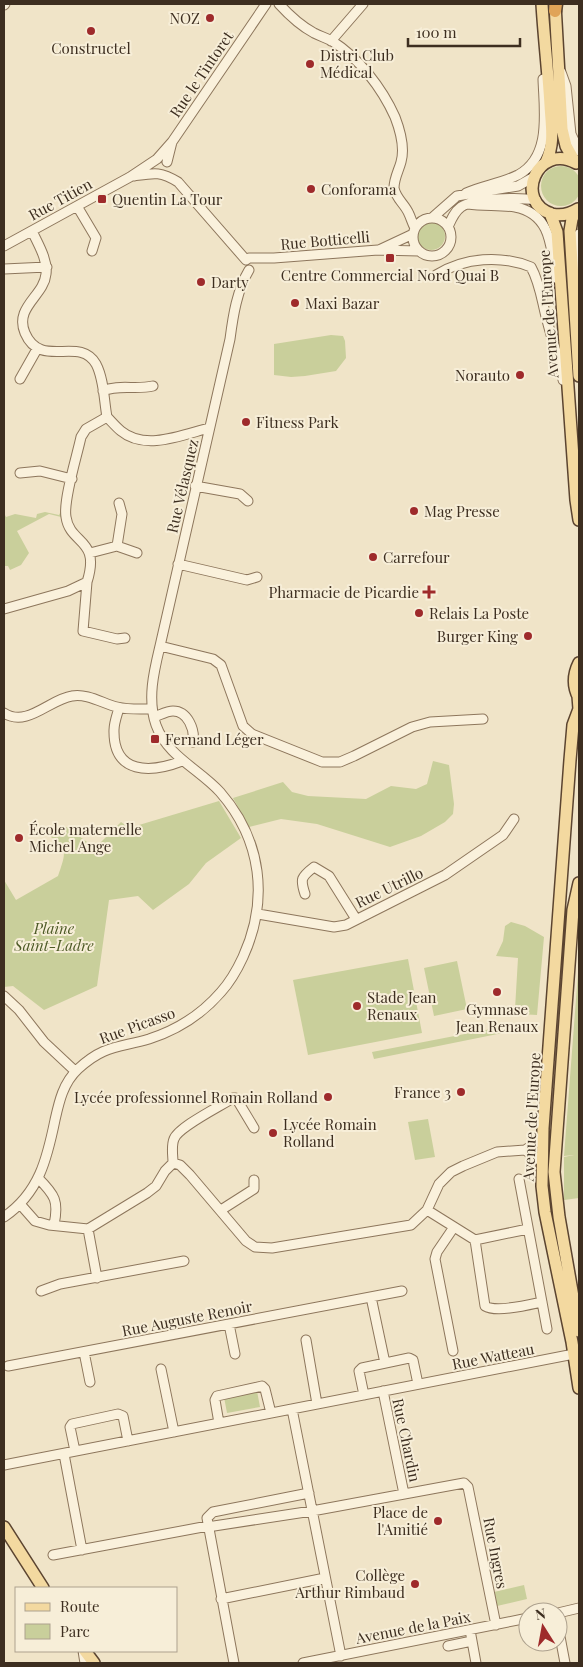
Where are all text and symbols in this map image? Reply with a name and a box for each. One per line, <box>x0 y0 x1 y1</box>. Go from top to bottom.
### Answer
place label: NOZ <box>169 8 200 28</box>
marker: NOZ <box>204 12 216 24</box>
scale bar <box>408 15 520 47</box>
text: 100 m <box>416 22 457 42</box>
marker: Constructel <box>85 25 97 37</box>
street label: Rue le Tintoret <box>165 26 238 121</box>
place label: Constructel <box>51 38 131 58</box>
place label: Distri Club Médical <box>320 45 394 82</box>
marker: Distri Club Médical <box>304 58 316 70</box>
street label: Rue Titien <box>25 173 95 225</box>
place label: Conforama <box>321 179 397 199</box>
marker: Conforama <box>305 183 317 195</box>
place label: Quentin La Tour <box>112 189 223 209</box>
marker: Quentin La Tour <box>96 193 108 205</box>
street label: Rue Botticelli <box>279 226 371 254</box>
street label: Avenue de l'Europe <box>534 249 563 380</box>
marker: Centre Commercial Nord Quai B <box>384 252 396 264</box>
place label: Centre Commercial Nord Quai B <box>281 265 499 285</box>
place label: Darty <box>211 272 249 292</box>
marker: Darty <box>195 276 207 288</box>
place label: Maxi Bazar <box>305 293 380 313</box>
marker: Maxi Bazar <box>289 297 301 309</box>
place label: Norauto <box>455 365 510 385</box>
marker: Norauto <box>514 369 526 381</box>
place label: Fitness Park <box>256 412 339 432</box>
marker: Fitness Park <box>240 416 252 428</box>
street label: Rue Vélasquez <box>161 437 203 535</box>
place label: Mag Presse <box>424 501 500 521</box>
marker: Mag Presse <box>408 505 420 517</box>
place label: Carrefour <box>383 547 450 567</box>
marker: Carrefour <box>367 551 379 563</box>
place label: Pharmacie de Picardie <box>269 582 419 602</box>
marker: Pharmacie de Picardie <box>423 586 435 598</box>
place label: Relais La Poste <box>429 603 529 623</box>
marker: Relais La Poste <box>413 607 425 619</box>
place label: Burger King <box>437 626 518 646</box>
marker: Burger King <box>522 630 534 642</box>
place label: Fernand Léger <box>165 729 264 749</box>
marker: Fernand Léger <box>149 733 161 745</box>
place label: École maternelle Michel Ange <box>29 819 142 856</box>
marker: École maternelle Michel Ange <box>13 832 25 844</box>
street label: Rue Utrillo <box>352 862 426 912</box>
park label: Plaine Saint-Ladre <box>13 918 94 955</box>
marker: Gymnase Jean Renaux <box>491 986 503 998</box>
place label: Stade Jean Renaux <box>367 987 437 1024</box>
place label: Gymnase Jean Renaux <box>455 999 539 1036</box>
marker: Stade Jean Renaux <box>351 1000 363 1012</box>
street label: Rue Picasso <box>96 1002 178 1048</box>
street label: Avenue de l'Europe <box>518 1052 544 1183</box>
place label: France 3 <box>394 1082 451 1102</box>
marker: France 3 <box>455 1086 467 1098</box>
place label: Lycée professionnel Romain Rolland <box>74 1087 318 1107</box>
marker: Lycée professionnel Romain Rolland <box>322 1091 334 1103</box>
place label: Lycée Romain Rolland <box>283 1114 377 1151</box>
marker: Lycée Romain Rolland <box>267 1127 279 1139</box>
street label: Rue Auguste Renoir <box>120 1295 254 1340</box>
street label: Rue Watteau <box>450 1338 536 1374</box>
street label: Rue Chardin <box>388 1396 426 1484</box>
place label: Place de l'Amitié <box>373 1502 428 1539</box>
marker: Place de l'Amitié <box>432 1515 444 1527</box>
street label: Rue Ingres <box>479 1516 513 1590</box>
place label: Collège Arthur Rimbaud <box>294 1565 405 1602</box>
marker: Collège Arthur Rimbaud <box>409 1578 421 1590</box>
legend <box>15 1587 178 1652</box>
text: Route <box>60 1596 100 1616</box>
north arrow <box>518 1602 568 1652</box>
text: N <box>534 1603 547 1624</box>
street label: Avenue de la Paix <box>353 1606 472 1648</box>
text: Parc <box>60 1621 90 1641</box>

